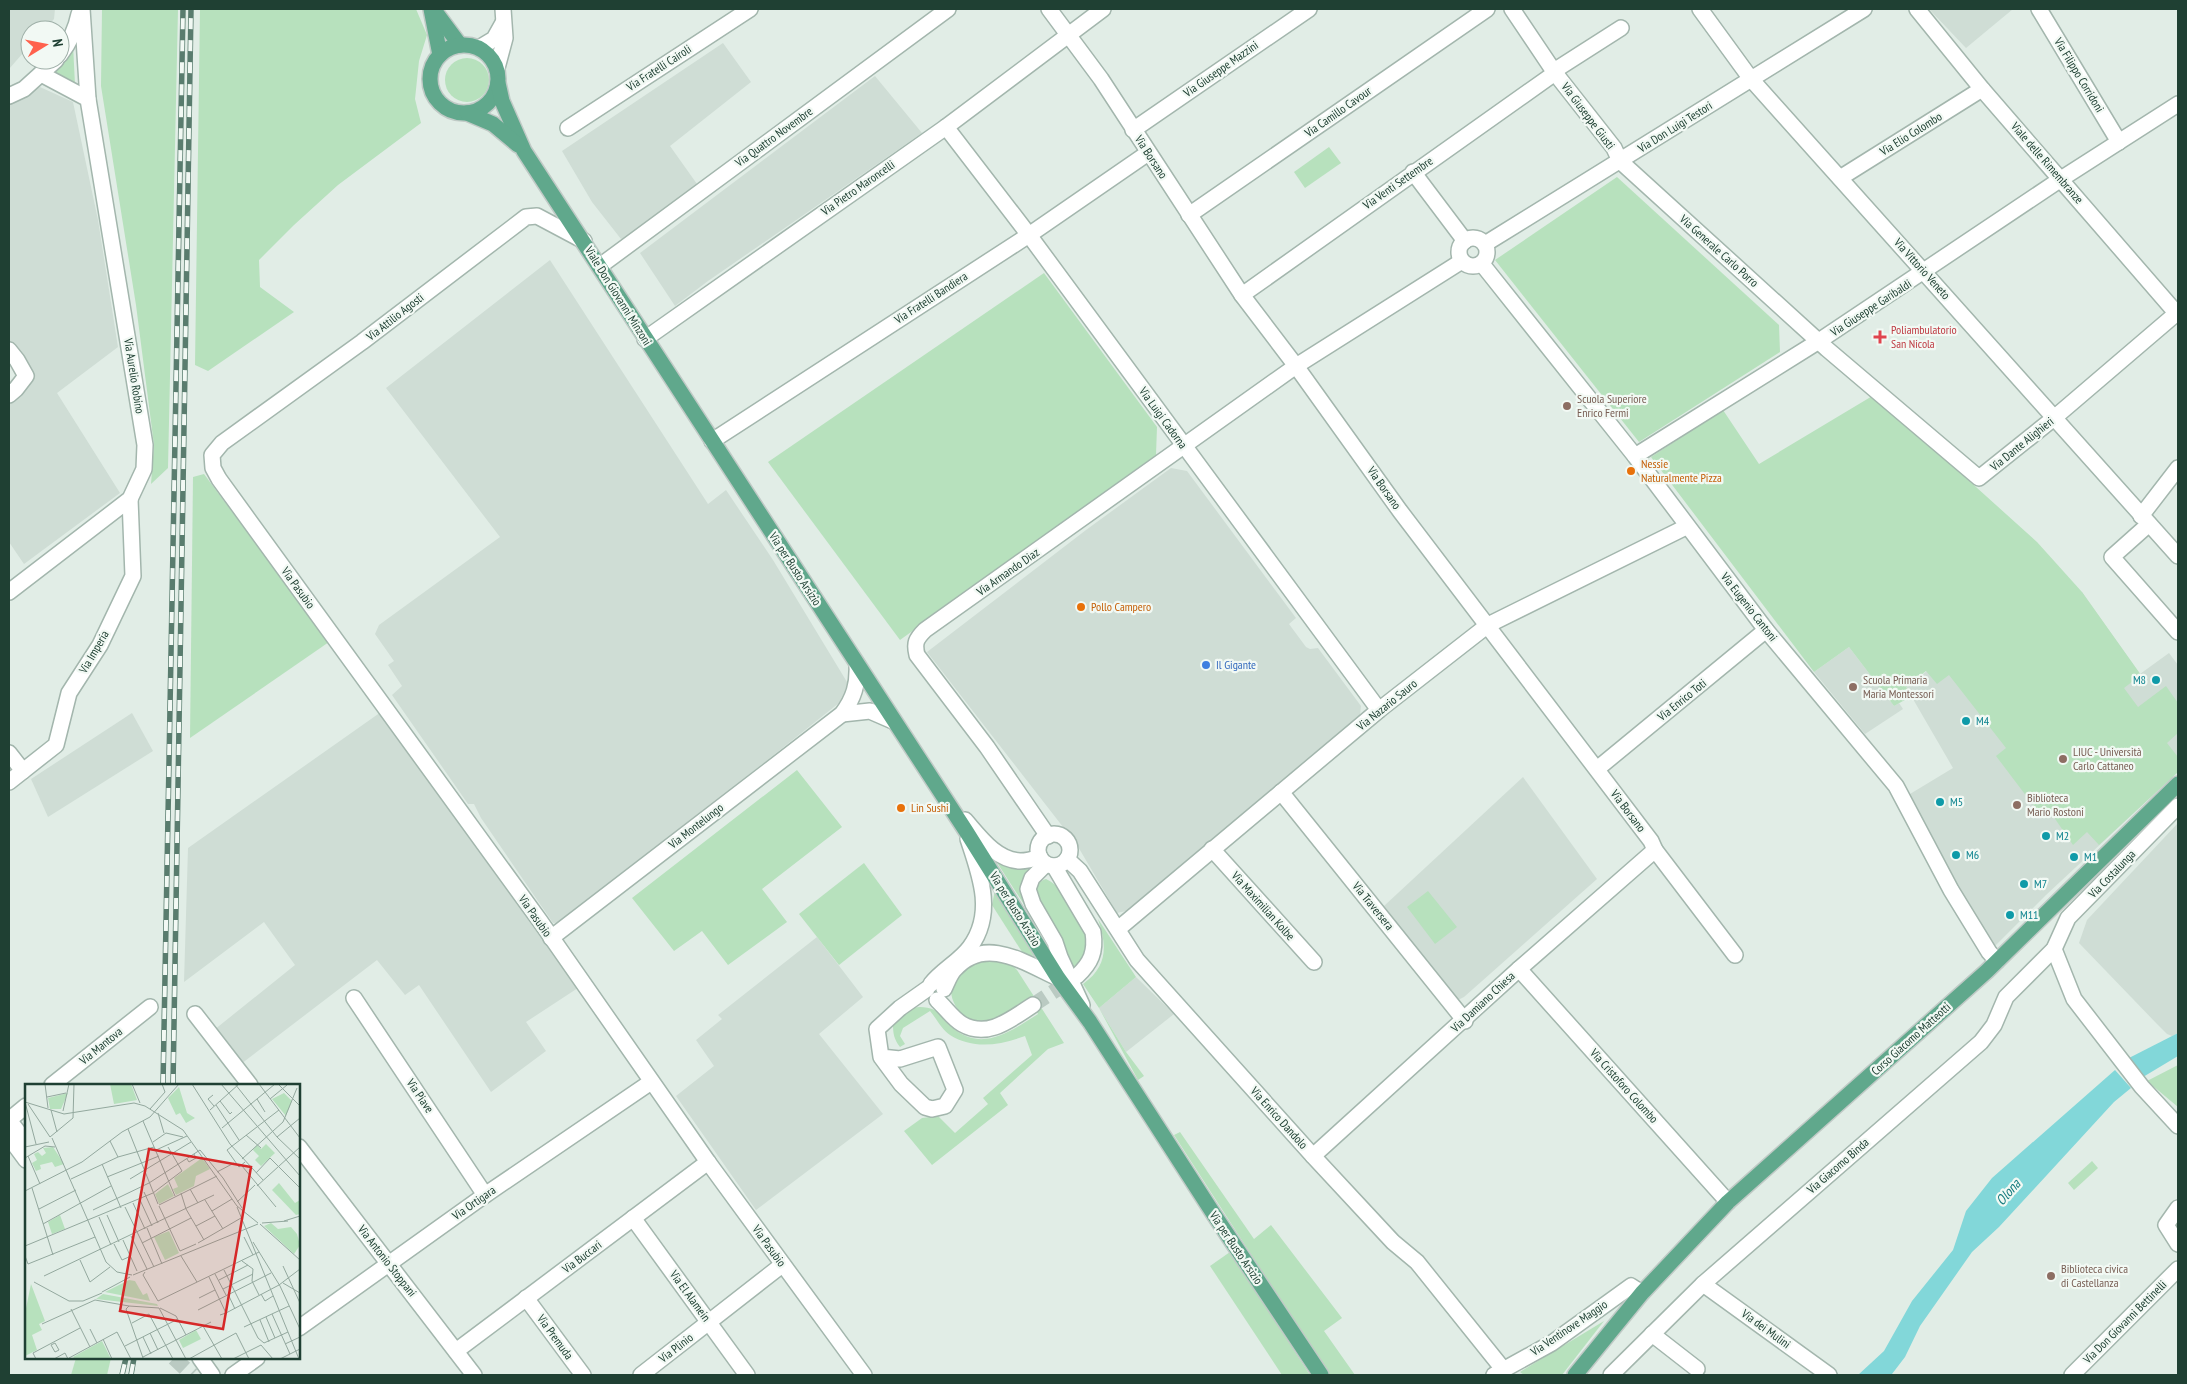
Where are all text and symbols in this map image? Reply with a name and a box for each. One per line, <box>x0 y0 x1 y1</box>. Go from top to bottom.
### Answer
north arrow <box>20 20 70 70</box>
street label: Via Filippo Corridoni <box>2051 34 2108 115</box>
text: N <box>48 37 67 48</box>
street label: Via Giuseppe Mazzini <box>1180 37 1261 100</box>
street label: Via Fratelli Cairoli <box>623 41 694 95</box>
street label: Via Giuseppe Giusti <box>1558 78 1618 152</box>
street label: Via Camillo Cavour <box>1301 83 1374 141</box>
street label: Via Don Luigi Testori <box>1634 98 1715 156</box>
street label: Via Quattro Novembre <box>731 103 815 170</box>
street label: Via Elio Colombo <box>1876 109 1945 159</box>
street label: Viale delle Rimembranze <box>2007 118 2087 207</box>
street label: Via Borsano <box>1131 131 1171 181</box>
street label: Via Venti Settembre <box>1359 153 1435 213</box>
street label: Via Pietro Maroncelli <box>817 157 897 219</box>
street label: Via Generale Carlo Porro <box>1676 211 1762 290</box>
street label: Via Vittorio Veneto <box>1890 234 1954 302</box>
street label: Viale Don Giovanni Minzoni <box>581 243 655 348</box>
street label: Via Fratelli Bandiera <box>891 268 970 327</box>
street label: Via Giuseppe Garibaldi <box>1827 276 1914 340</box>
street label: Via Attilio Agosti <box>362 290 426 344</box>
place label: Poliambulatorio San Nicola <box>1891 322 1957 351</box>
marker: Poliambulatorio San Nicola <box>1873 330 1887 344</box>
street label: Via Aurelio Robino <box>121 336 148 415</box>
street label: Via Luigi Cadorna <box>1135 383 1191 452</box>
place label: Scuola Superiore Enrico Fermi <box>1577 391 1647 420</box>
marker: Scuola Superiore Enrico Fermi <box>1561 400 1573 412</box>
street label: Via Dante Alighieri <box>1986 413 2056 474</box>
place label: Nessie Naturalmente Pizza <box>1641 456 1722 485</box>
street label: Via Borsano <box>1364 463 1405 512</box>
marker: Nessie Naturalmente Pizza <box>1625 465 1637 477</box>
street label: Via per Busto Arsizio <box>765 528 825 608</box>
street label: Via Armando Diaz <box>973 545 1042 599</box>
street label: Via Pasubio <box>278 563 318 611</box>
street label: Via Eugenio Cantoni <box>1717 568 1781 644</box>
place label: Pollo Campero <box>1091 599 1151 614</box>
marker: Pollo Campero <box>1075 601 1087 613</box>
street label: Via Imperia <box>75 627 112 677</box>
place label: Il Gigante <box>1216 657 1256 672</box>
marker: Il Gigante <box>1200 659 1212 671</box>
place label: Scuola Primaria Maria Montessori <box>1863 672 1934 701</box>
place label: M8 <box>2133 672 2146 687</box>
marker: M8 <box>2150 674 2162 686</box>
street label: Via Enrico Toti <box>1653 675 1709 724</box>
street label: Via Nazario Sauro <box>1353 676 1420 734</box>
marker: Scuola Primaria Maria Montessori <box>1847 681 1859 693</box>
place label: M4 <box>1976 713 1990 728</box>
marker: M4 <box>1960 715 1972 727</box>
place label: LIUC - Università Carlo Cattaneo <box>2073 744 2142 773</box>
marker: LIUC - Università Carlo Cattaneo <box>2057 753 2069 765</box>
street label: Via Borsano <box>1607 786 1649 835</box>
place label: Biblioteca Mario Rostoni <box>2027 790 2084 819</box>
place label: M5 <box>1950 794 1963 809</box>
marker: M5 <box>1934 796 1946 808</box>
marker: Biblioteca Mario Rostoni <box>2011 799 2023 811</box>
street label: Via Montelungo <box>665 800 726 852</box>
place label: Lin Sushi <box>911 800 949 815</box>
marker: Lin Sushi <box>895 802 907 814</box>
place label: M2 <box>2056 828 2069 843</box>
marker: M2 <box>2040 830 2052 842</box>
street label: Via Costalunga <box>2084 846 2138 902</box>
place label: M6 <box>1966 847 1979 862</box>
marker: M6 <box>1950 849 1962 861</box>
place label: M1 <box>2084 849 2097 864</box>
marker: M1 <box>2068 851 2080 863</box>
street label: Via Maximilian Kolbe <box>1228 867 1298 943</box>
street label: Via per Busto Arsizio <box>986 868 1044 949</box>
place label: M7 <box>2034 876 2047 891</box>
street label: Via Traversera <box>1349 878 1397 933</box>
marker: M7 <box>2018 878 2030 890</box>
street label: Via Pasubio <box>515 891 555 940</box>
place label: M11 <box>2020 907 2038 922</box>
marker: M11 <box>2004 909 2016 921</box>
street label: Via Damiano Chiesa <box>1447 968 1518 1036</box>
street label: Corso Giacomo Matteotti <box>1868 999 1953 1078</box>
street label: Via Mantova <box>75 1024 125 1068</box>
street label: Via Cristoforo Colombo <box>1586 1045 1662 1126</box>
street label: Via Piave <box>403 1075 437 1116</box>
street label: Via Enrico Dandolo <box>1247 1083 1311 1152</box>
inset map <box>25 1084 300 1359</box>
street label: Via Giacomo Binda <box>1803 1135 1872 1197</box>
water label: Olona <box>1992 1174 2025 1209</box>
street label: Via Ortigara <box>448 1182 499 1224</box>
street label: Via per Busto Arsizio <box>1206 1208 1266 1287</box>
street label: Via Antonio Stoppani <box>354 1221 420 1299</box>
street label: Via Pasubio <box>749 1221 789 1269</box>
street label: Via Buccari <box>558 1237 604 1277</box>
place label: Biblioteca civica di Castellanza <box>2061 1261 2128 1290</box>
street label: Via El Alamein <box>666 1266 714 1324</box>
marker: Biblioteca civica di Castellanza <box>2045 1270 2057 1282</box>
street label: Via Don Giovanni Bettinelli <box>2079 1277 2169 1367</box>
street label: Via Ventinove Maggio <box>1527 1296 1610 1359</box>
street label: Via dei Mulini <box>1738 1305 1794 1351</box>
street label: Via Premuda <box>534 1311 577 1362</box>
street label: Via Plinio <box>655 1330 696 1366</box>

